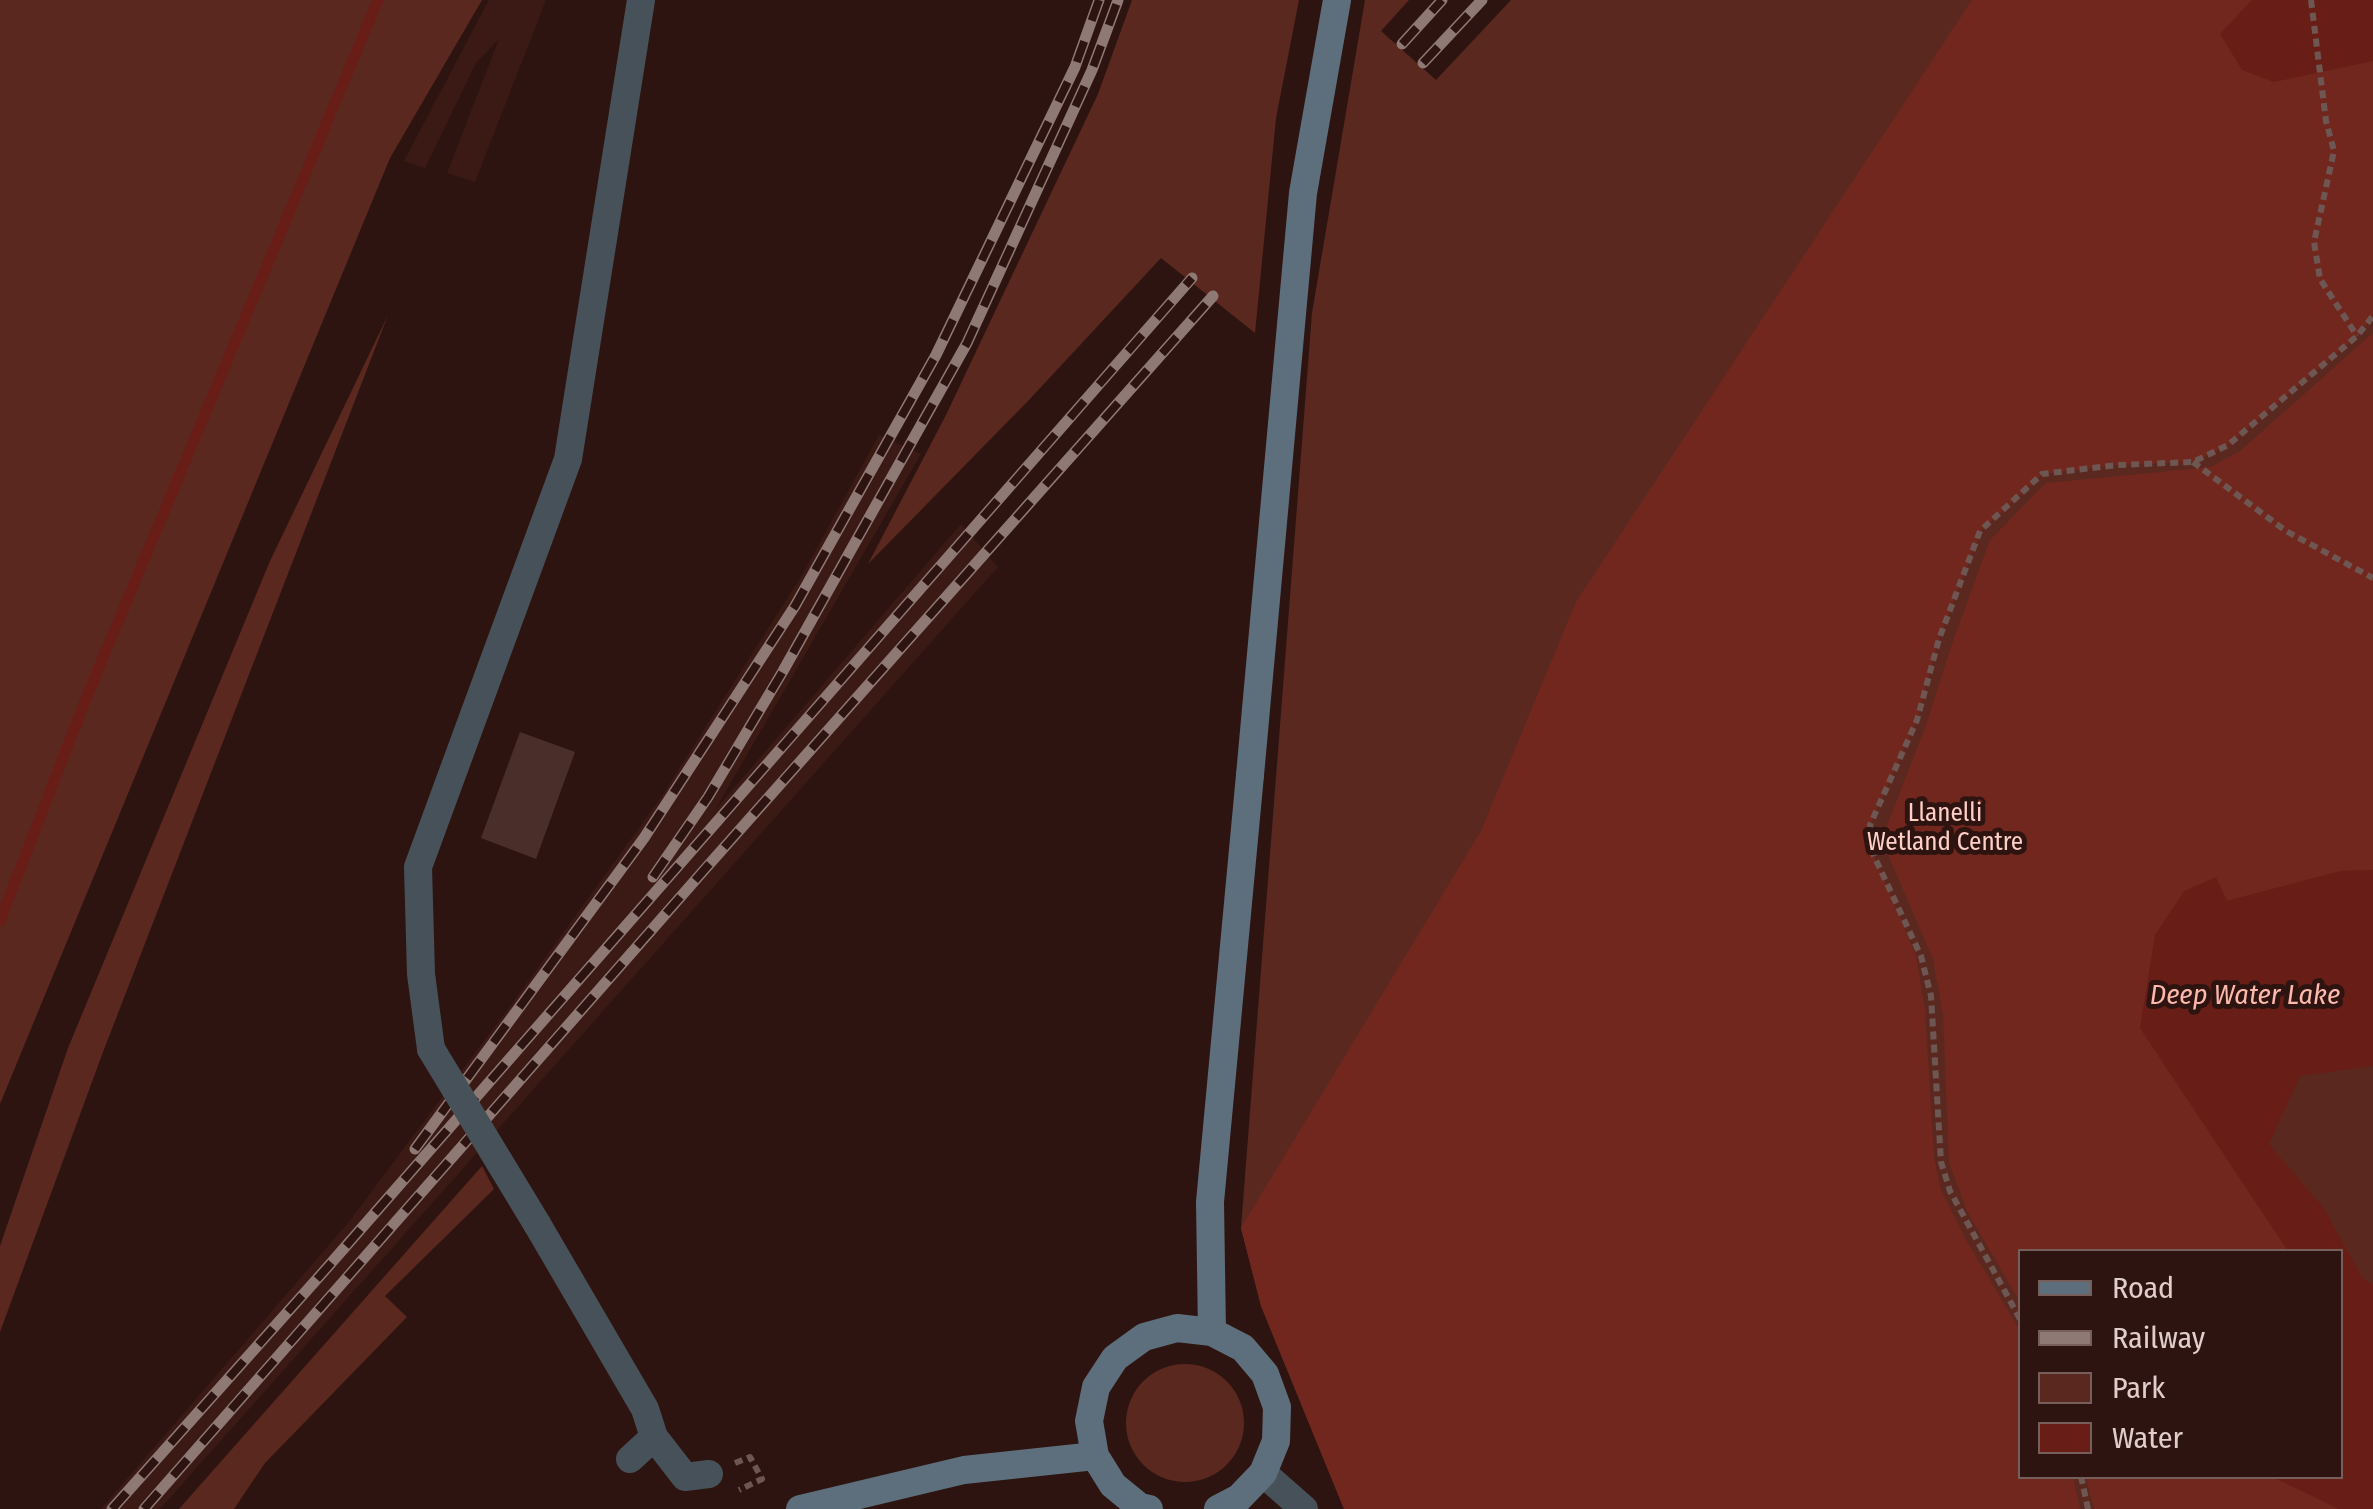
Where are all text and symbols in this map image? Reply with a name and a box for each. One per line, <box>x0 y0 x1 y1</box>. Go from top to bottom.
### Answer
park label: Llanelli Wetland Centre <box>1867 799 2023 858</box>
water label: Deep Water Lake <box>2150 979 2340 1013</box>
legend <box>2018 1249 2343 1479</box>
text: Road <box>2112 1270 2174 1306</box>
text: Railway <box>2112 1320 2205 1356</box>
text: Park <box>2112 1370 2165 1406</box>
text: Water <box>2112 1420 2183 1456</box>

